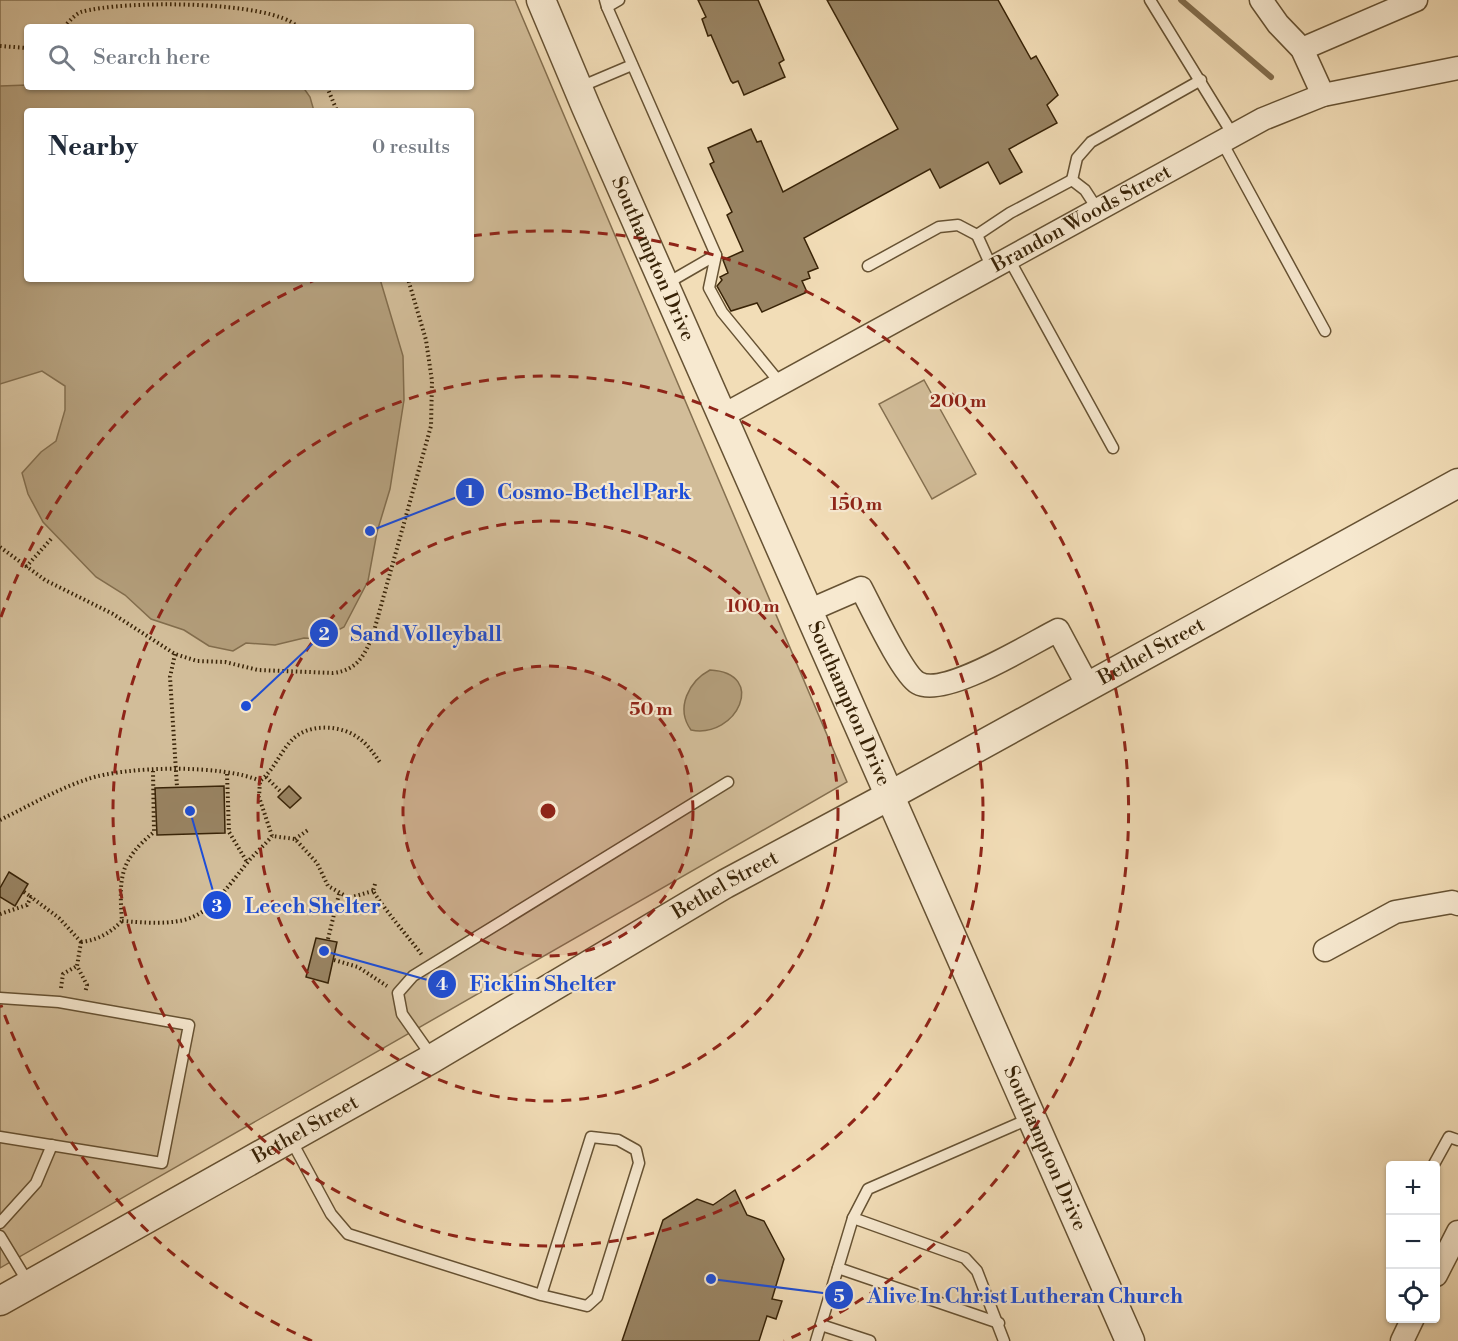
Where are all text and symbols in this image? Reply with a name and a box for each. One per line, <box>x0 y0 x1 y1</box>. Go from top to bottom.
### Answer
search box <box>24 24 474 90</box>
icon: search <box>45 41 78 74</box>
text: Search here <box>93 44 210 71</box>
text: Nearby <box>48 131 138 163</box>
text: 0 results <box>372 135 450 160</box>
street label: Brandon Woods Street <box>986 159 1176 279</box>
street label: Southampton Drive <box>606 173 700 345</box>
text: 200 m <box>930 390 987 413</box>
callout: Cosmo-Bethel Park <box>455 472 703 511</box>
text: Cosmo-Bethel Park <box>497 480 692 506</box>
text: 1 <box>466 481 475 504</box>
text: 150 m <box>830 493 883 516</box>
text: 100 m <box>726 595 780 618</box>
street label: Bethel Street <box>1093 612 1209 692</box>
callout: Sand Volleyball <box>309 614 514 653</box>
street label: Southampton Drive <box>802 617 896 790</box>
text: Sand Volleyball <box>350 622 502 648</box>
text: 2 <box>318 623 330 646</box>
text: 50 m <box>629 698 673 721</box>
centre of rings <box>538 801 558 821</box>
street label: Bethel Street <box>667 845 782 926</box>
callout: Leech Shelter <box>202 886 393 925</box>
text: Leech Shelter <box>245 894 381 920</box>
text: 3 <box>212 895 223 918</box>
callout: Ficklin Shelter <box>427 964 628 1003</box>
text: Ficklin Shelter <box>470 972 616 998</box>
text: 4 <box>436 973 448 996</box>
street label: Southampton Drive <box>998 1062 1092 1235</box>
street label: Bethel Street <box>247 1090 363 1170</box>
map controls <box>1386 1161 1440 1323</box>
button: + <box>1386 1161 1440 1215</box>
button: − <box>1386 1215 1440 1269</box>
button: locate <box>1386 1269 1440 1323</box>
callout: Alive In Christ Lutheran Church <box>824 1276 1195 1315</box>
text: Alive In Christ Lutheran Church <box>866 1284 1183 1310</box>
text: 5 <box>833 1285 845 1308</box>

